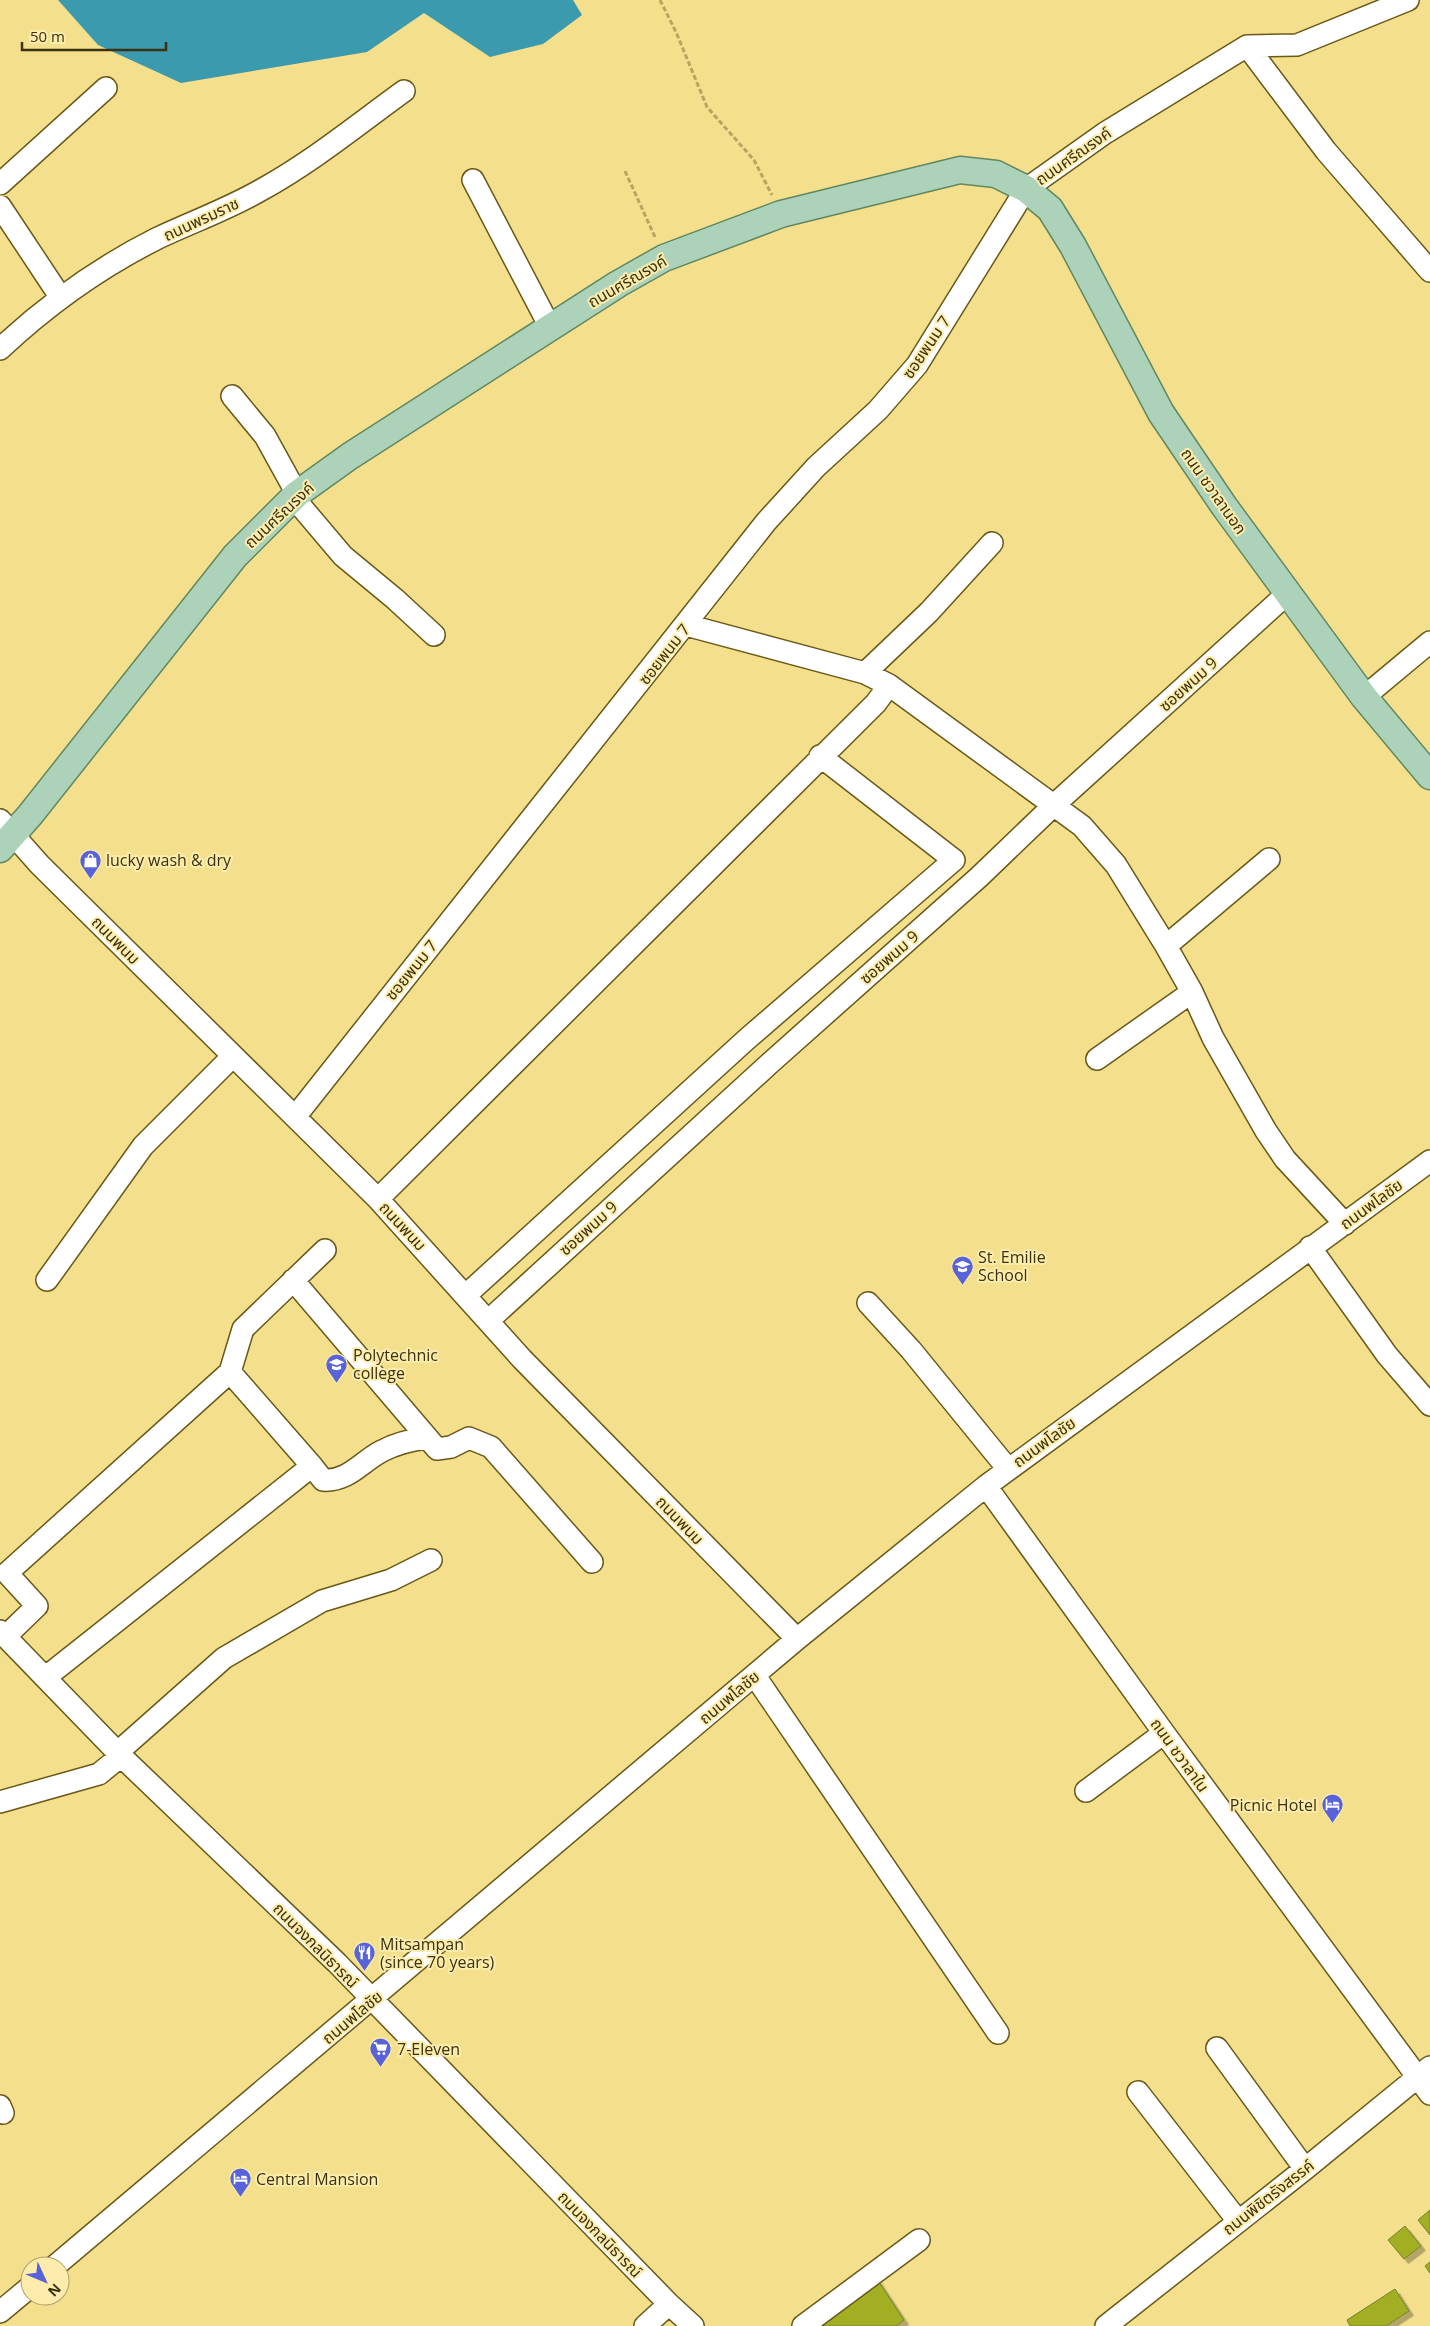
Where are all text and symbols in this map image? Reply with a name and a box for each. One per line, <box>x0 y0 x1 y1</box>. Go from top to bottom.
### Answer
scale bar <box>22 20 166 52</box>
text: 50 m <box>30 26 65 46</box>
street label: ถนนศรีณรงค์ <box>1031 122 1115 190</box>
street label: ถนนพรมราช <box>160 192 242 246</box>
street label: ถนนศรีณรงค์ <box>583 250 671 312</box>
street label: ซอยพนม 7 <box>897 311 955 383</box>
street label: ถนน ชวาลานอก <box>1176 443 1252 539</box>
street label: ถนนศรีณรงค์ <box>239 477 319 553</box>
street label: ซอยพนม 7 <box>633 619 695 689</box>
street label: ซอยพนม 9 <box>1154 652 1222 716</box>
shop icon: lucky wash & dry <box>78 848 102 879</box>
place label: lucky wash & dry <box>106 849 232 871</box>
street label: ถนนพนม <box>87 911 145 969</box>
street label: ซอยพนม 9 <box>855 925 923 989</box>
street label: ซอยพนม 7 <box>380 935 442 1005</box>
street label: ถนนพโลชัย <box>1335 1174 1407 1234</box>
street label: ซอยพนม 9 <box>554 1196 622 1260</box>
street label: ถนนพนม <box>374 1197 432 1255</box>
place label: St. Emilie School <box>978 1246 1046 1286</box>
school or university icon: St. Emilie School <box>950 1254 974 1285</box>
place label: Polytechnic college <box>353 1344 438 1384</box>
school or university icon: Polytechnic college <box>325 1352 349 1383</box>
street label: ถนนพโลชัย <box>1008 1412 1080 1472</box>
street label: ถนนพนม <box>651 1491 709 1549</box>
street label: ถนนพโลชัย <box>694 1665 764 1729</box>
street label: ถนน ชวาลาใน <box>1146 1714 1214 1796</box>
hotel icon: Picnic Hotel <box>1321 1793 1345 1824</box>
place label: Picnic Hotel <box>1230 1794 1317 1816</box>
street label: ถนนจงกลนิธารณ์ <box>268 1897 364 1993</box>
place label: Mitsampan (since 70 years) <box>380 1933 495 1973</box>
restaurant icon: Mitsampan (since 70 years) <box>352 1941 376 1972</box>
street label: ถนนพโลชัย <box>317 1985 387 2049</box>
supermarket icon: 7-Eleven <box>369 2037 393 2068</box>
place label: 7-Eleven <box>397 2038 460 2060</box>
street label: ถนนพิชิตรังสรรค์ <box>1218 2154 1318 2240</box>
hotel icon: Central Mansion <box>228 2167 252 2198</box>
place label: Central Mansion <box>256 2168 378 2190</box>
street label: ถนนจงกลนิธารณ์ <box>553 2186 647 2282</box>
north arrow <box>20 2256 70 2306</box>
text: N <box>44 2280 66 2301</box>

